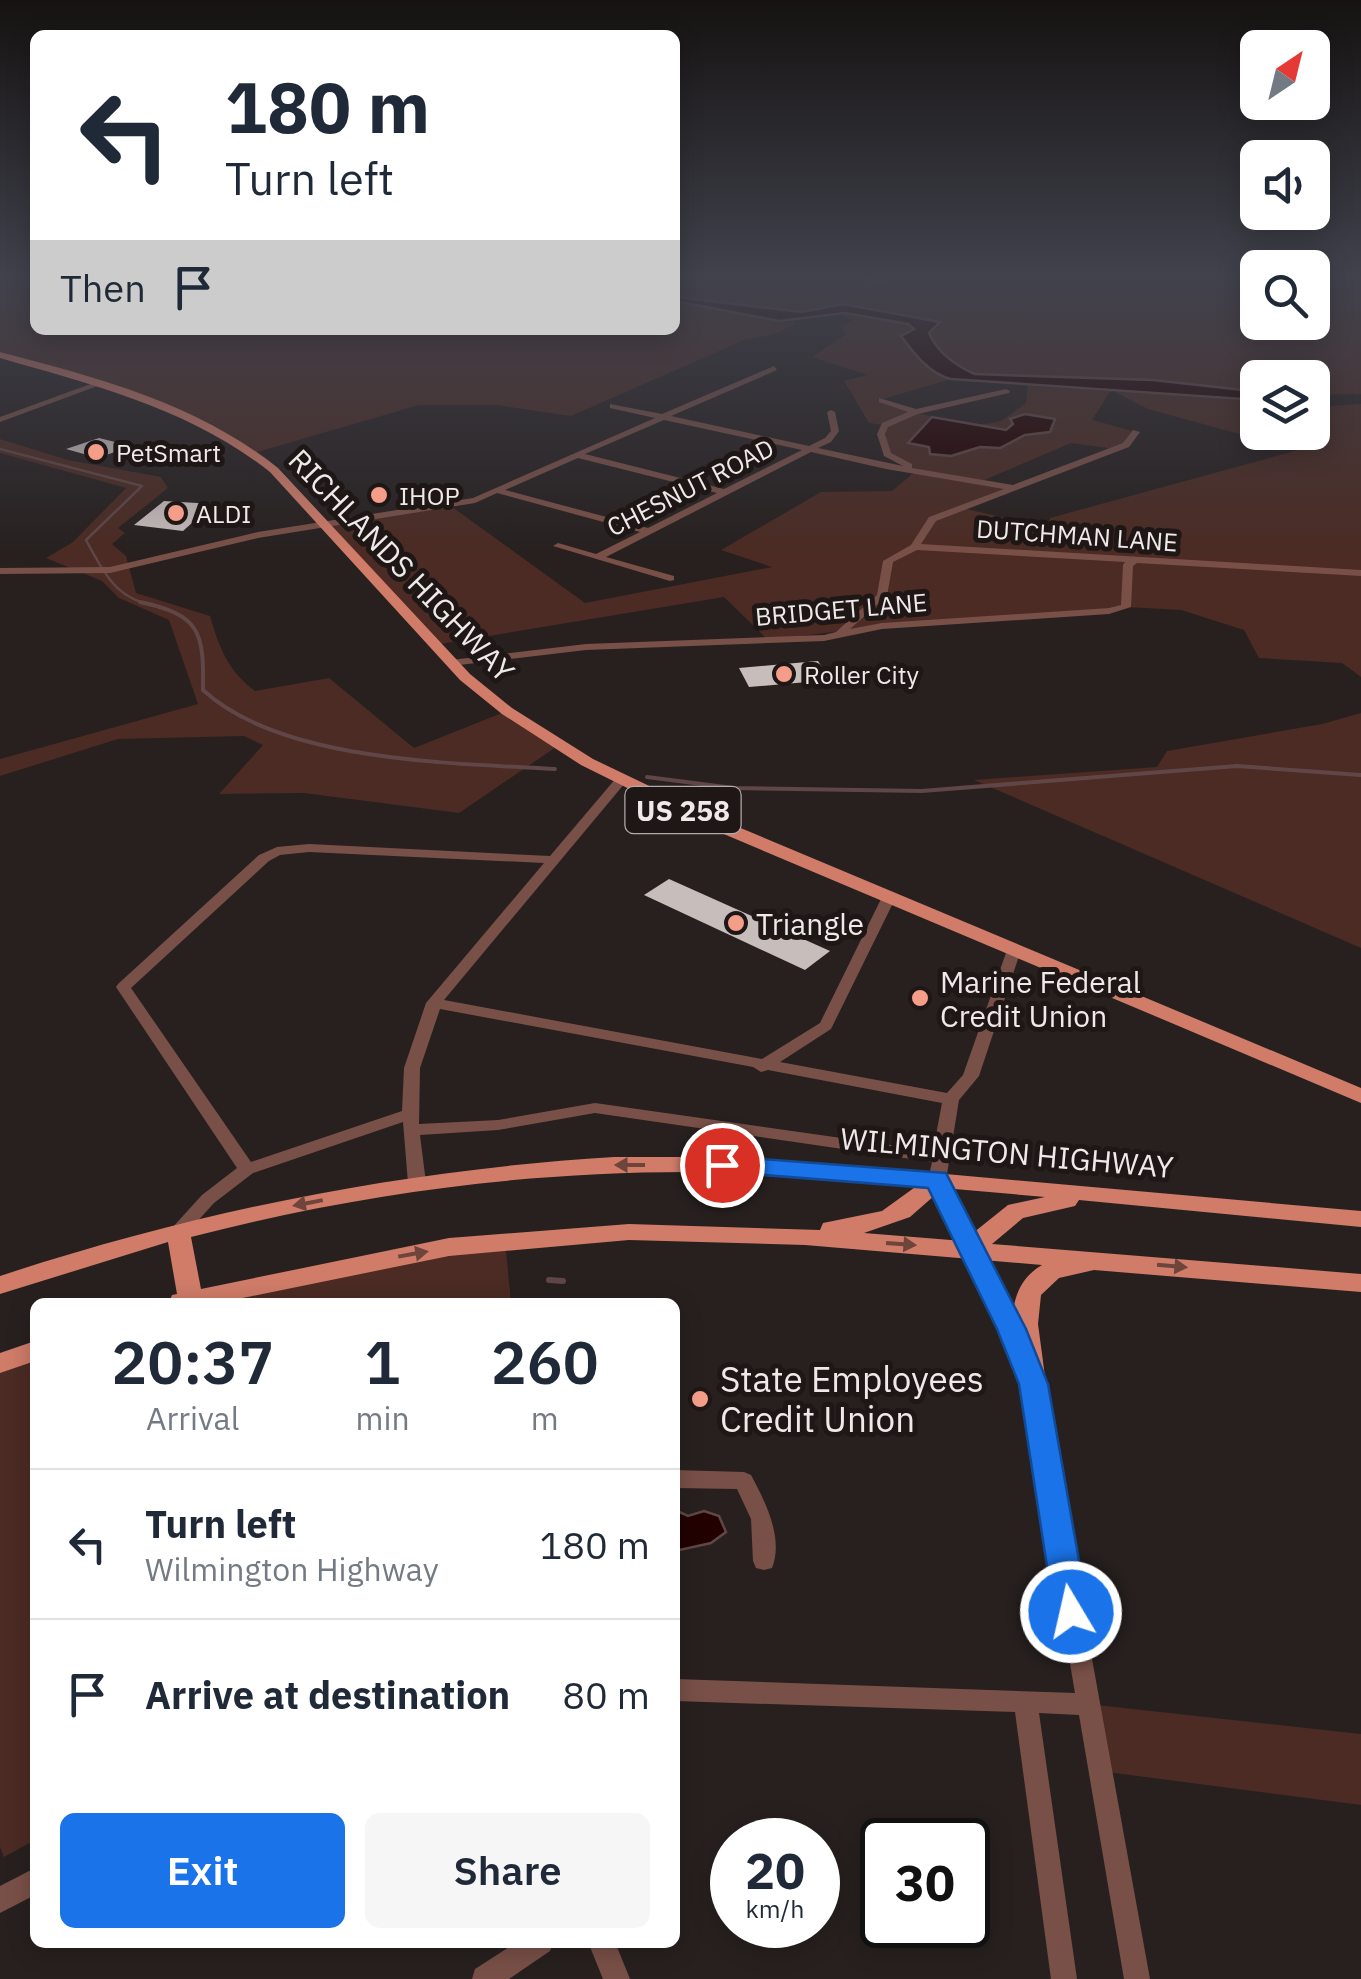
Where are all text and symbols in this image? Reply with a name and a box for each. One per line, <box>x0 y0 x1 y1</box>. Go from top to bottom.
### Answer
north arrow <box>1240 30 1330 120</box>
map controls <box>1240 30 1330 450</box>
text: 180 m <box>225 61 430 152</box>
icon: left <box>60 70 190 200</box>
button: sound <box>1240 140 1330 230</box>
text: Turn left <box>225 149 394 207</box>
button: search <box>1240 250 1330 340</box>
icon: arrive <box>166 260 221 315</box>
text: Then <box>60 263 146 312</box>
button: layers <box>1240 360 1330 450</box>
street label: CHESNUT ROAD <box>601 431 779 543</box>
place label: PetSmart <box>116 436 221 469</box>
street label: RICHLANDS HIGHWAY <box>281 440 523 690</box>
marker: PetSmart <box>85 441 107 463</box>
place label: IHOP <box>399 479 460 512</box>
marker: IHOP <box>368 484 390 506</box>
place label: ALDI <box>196 497 251 530</box>
marker: ALDI <box>165 502 187 524</box>
street label: DUTCHMAN LANE <box>975 511 1179 559</box>
street label: BRIDGET LANE <box>754 585 928 633</box>
place label: Roller City <box>804 658 919 691</box>
marker: Roller City <box>773 663 795 685</box>
road number: US 258 <box>626 787 740 833</box>
place label: Triangle <box>756 904 864 943</box>
marker: Triangle <box>725 912 747 934</box>
place label: Marine Federal Credit Union <box>940 962 1141 1035</box>
marker: Marine Federal Credit Union <box>909 987 931 1009</box>
street label: WILMINGTON HIGHWAY <box>839 1118 1175 1186</box>
pin <box>680 1123 765 1208</box>
icon: arrive <box>695 1138 750 1193</box>
one-way arrow <box>614 1157 646 1173</box>
one-way arrow <box>292 1196 323 1212</box>
one-way arrow <box>886 1237 918 1253</box>
one-way arrow <box>398 1246 430 1261</box>
one-way arrow <box>1157 1258 1188 1274</box>
text: 20:37 <box>111 1322 274 1401</box>
text: 1 <box>365 1322 401 1401</box>
text: 260 <box>491 1322 599 1401</box>
place label: State Employees Credit Union <box>720 1356 984 1442</box>
marker: State Employees Credit Union <box>689 1388 711 1410</box>
text: Arrival <box>146 1397 239 1439</box>
text: min <box>355 1397 410 1439</box>
text: m <box>531 1397 559 1439</box>
text: Turn left <box>145 1499 296 1548</box>
icon: left <box>60 1517 115 1572</box>
text: 180 m <box>539 1520 650 1569</box>
text: Wilmington Highway <box>145 1548 439 1590</box>
position arrow <box>1019 1560 1123 1664</box>
icon: arrive <box>60 1667 115 1722</box>
text: Arrive at destination <box>145 1670 510 1719</box>
text: 80 m <box>562 1670 650 1719</box>
button: Exit <box>60 1813 345 1928</box>
button: Share <box>365 1813 650 1928</box>
speed limit sign: 30 <box>860 1818 990 1948</box>
text: 20 <box>745 1838 805 1903</box>
text: km/h <box>746 1892 804 1925</box>

